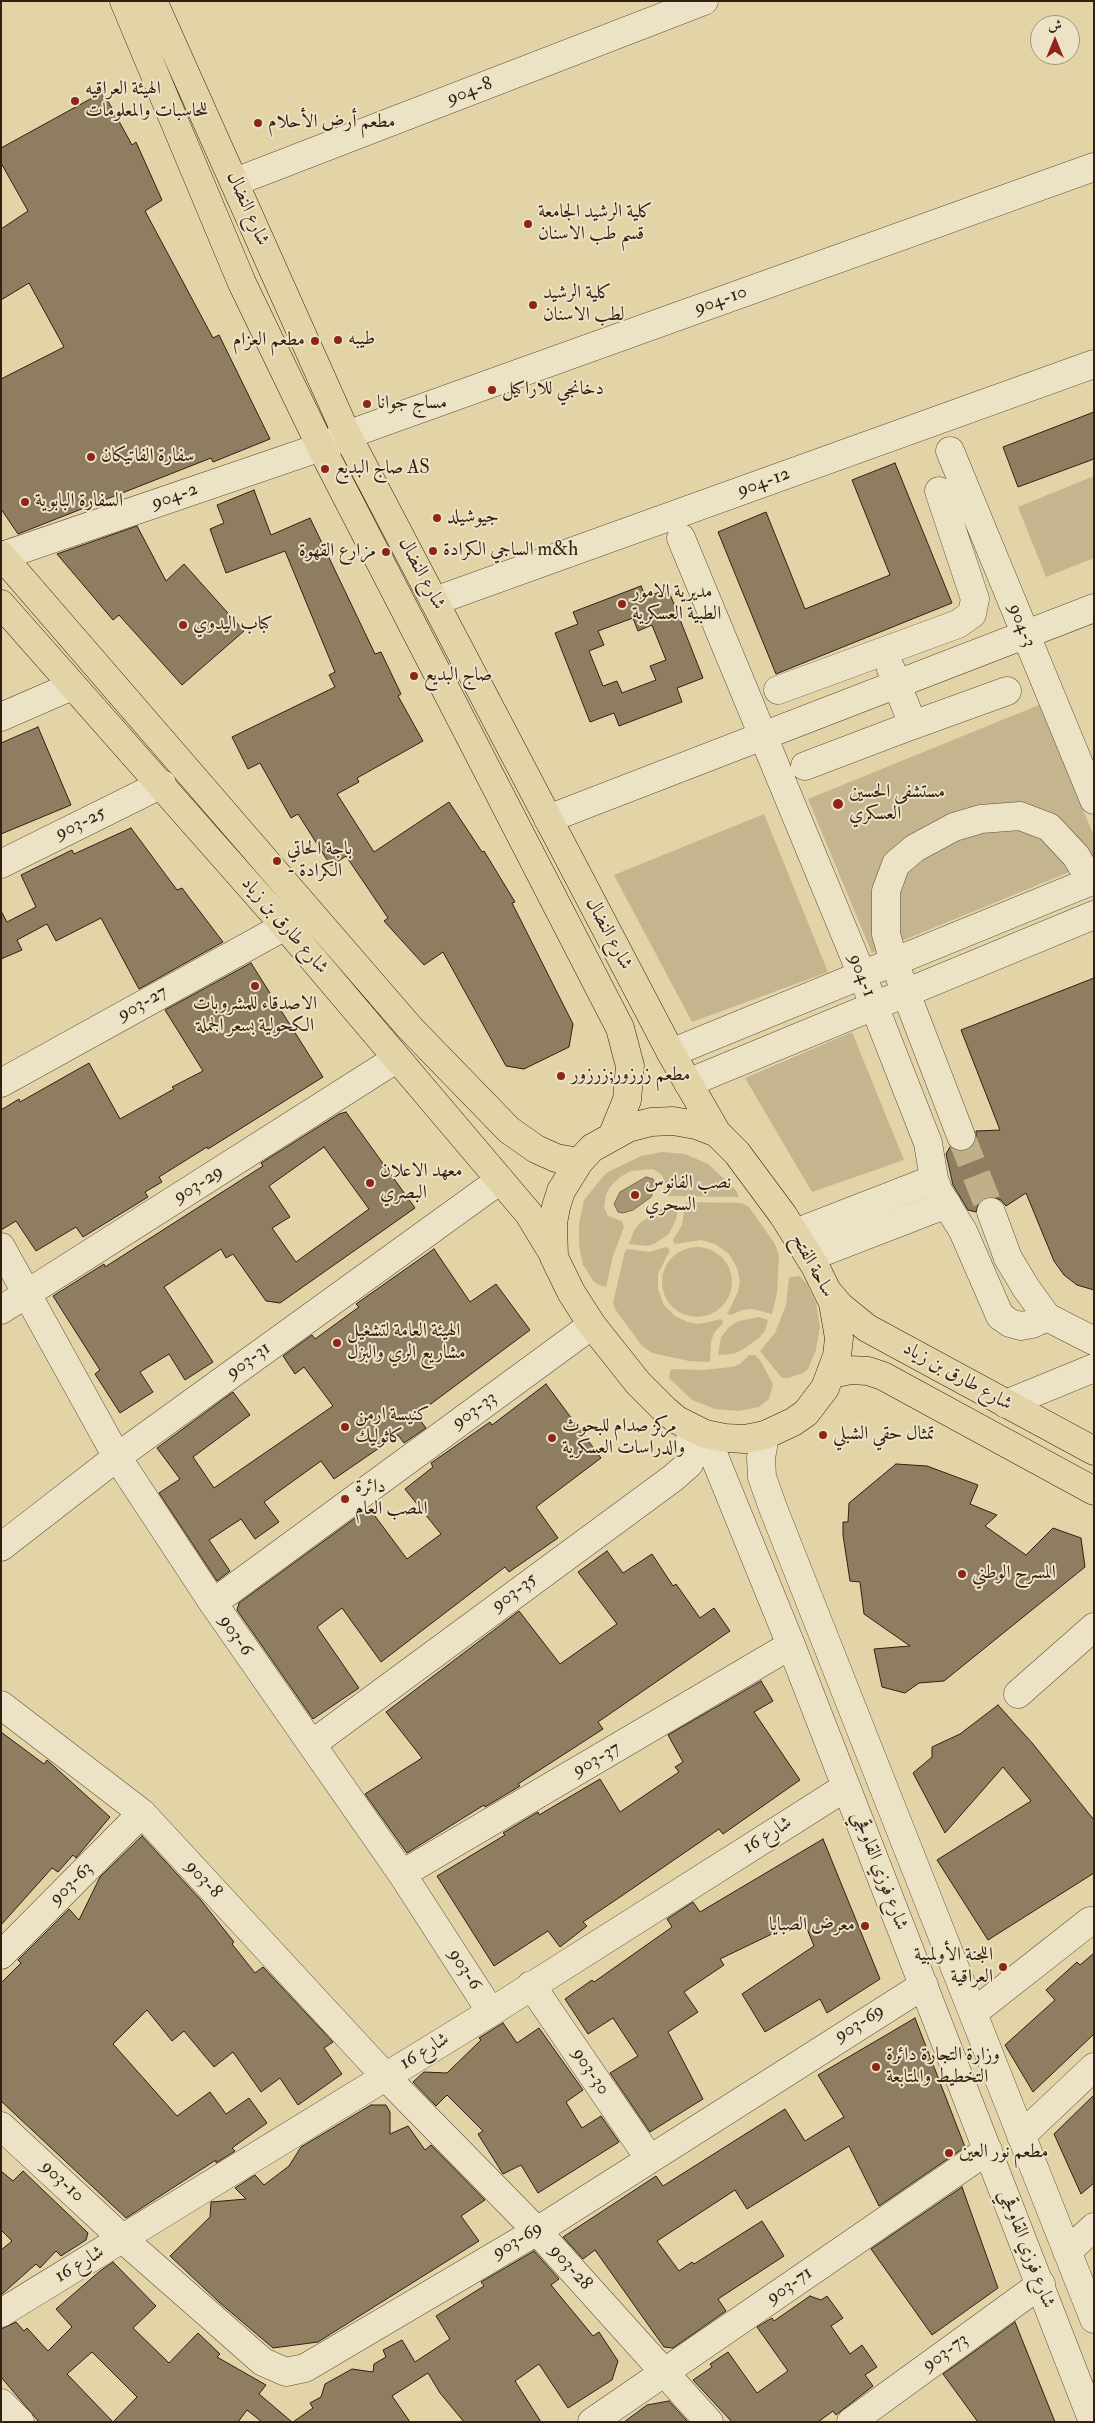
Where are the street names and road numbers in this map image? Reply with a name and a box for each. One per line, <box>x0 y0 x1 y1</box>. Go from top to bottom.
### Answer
street label: 904-8 <box>444 73 496 111</box>
street label: شارع النضال <box>221 168 273 250</box>
street label: 904-10 <box>692 281 750 321</box>
street label: 904-12 <box>735 463 793 503</box>
street label: 904-2 <box>149 479 201 515</box>
street label: شارع النضال <box>392 534 450 614</box>
street label: 904-3 <box>1002 601 1040 651</box>
street label: 903-25 <box>52 802 110 846</box>
street label: شارع طارق بن زياد <box>236 873 332 979</box>
street label: شارع النضال <box>579 894 637 974</box>
street label: 904-1 <box>842 951 880 1001</box>
street label: 903-27 <box>114 981 172 1027</box>
street label: 903-29 <box>170 1161 228 1209</box>
street label: ساحة الفتح <box>785 1230 839 1302</box>
street label: 903-31 <box>223 1337 275 1385</box>
street label: شارع طارق بن زياد <box>898 1338 1016 1416</box>
street label: 903-33 <box>448 1387 502 1435</box>
street label: 903-35 <box>488 1569 542 1617</box>
street label: 903-6 <box>213 1611 257 1661</box>
street label: 903-37 <box>569 1737 625 1783</box>
street label: شارع فوزي القاوقجي <box>846 1808 912 1934</box>
street label: شارع 16 <box>739 1812 797 1860</box>
street label: 903-8 <box>180 1856 226 1904</box>
street label: 903-63 <box>46 1858 98 1910</box>
street label: 903-6 <box>442 1945 486 1995</box>
street label: 903-69 <box>831 2000 889 2048</box>
street label: شارع 16 <box>396 2029 454 2075</box>
street label: 903-30 <box>566 2044 614 2100</box>
street label: 903-10 <box>35 2156 89 2208</box>
street label: شارع فوزي القاوقجي <box>993 2186 1059 2312</box>
street label: 903-69 <box>489 2217 547 2265</box>
street label: 903-28 <box>544 2241 596 2295</box>
street label: شارع 16 <box>51 2242 109 2288</box>
street label: 903-71 <box>763 2262 817 2310</box>
street label: 903-73 <box>919 2329 973 2377</box>

